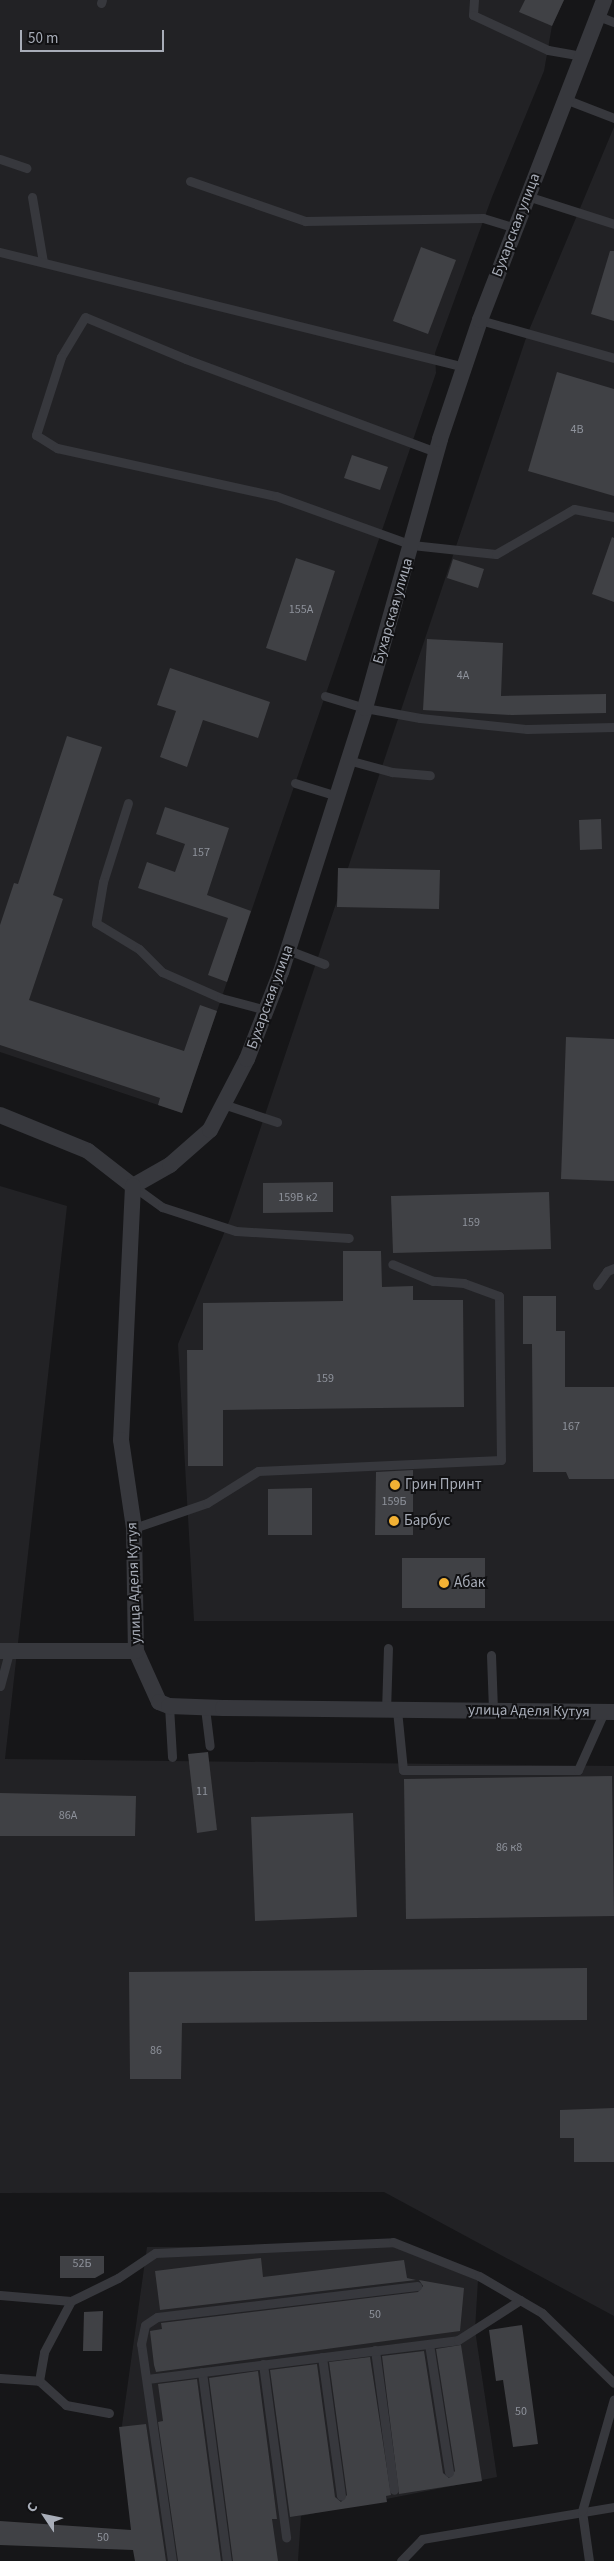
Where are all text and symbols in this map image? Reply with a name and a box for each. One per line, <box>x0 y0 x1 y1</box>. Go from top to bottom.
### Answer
scale bar <box>22 20 166 52</box>
text: 50 m <box>28 28 58 49</box>
street label: Бухарская улица <box>488 171 544 279</box>
house number: 4В <box>570 423 584 437</box>
street label: Бухарская улица <box>369 556 417 666</box>
house number: 155А <box>289 603 313 617</box>
house number: 4А <box>457 669 469 683</box>
house number: 157 <box>192 846 210 860</box>
street label: Бухарская улица <box>243 943 297 1051</box>
house number: 159В к2 <box>278 1191 318 1205</box>
house number: 159 <box>462 1216 480 1230</box>
house number: 159 <box>316 1372 334 1386</box>
house number: 167 <box>562 1420 580 1434</box>
place label: Грин Принт <box>405 1476 482 1494</box>
marker: Грин Принт <box>389 1479 401 1491</box>
house number: 159Б <box>382 1495 406 1509</box>
place label: Барбус <box>404 1512 450 1530</box>
marker: Барбус <box>388 1515 400 1527</box>
street label: улица Аделя Кутуя <box>123 1522 145 1644</box>
place label: Абак <box>454 1574 485 1592</box>
marker: Абак <box>438 1577 450 1589</box>
street label: улица Аделя Кутуя <box>468 1701 590 1721</box>
house number: 11 <box>196 1785 208 1799</box>
house number: 86А <box>59 1809 77 1823</box>
house number: 86 к8 <box>496 1841 522 1855</box>
house number: 86 <box>150 2044 162 2058</box>
house number: 52Б <box>73 2257 91 2271</box>
house number: 50 <box>369 2308 381 2322</box>
house number: 50 <box>515 2405 527 2419</box>
north arrow <box>20 2491 70 2541</box>
text: С <box>22 2499 43 2517</box>
house number: 50 <box>97 2531 109 2545</box>

